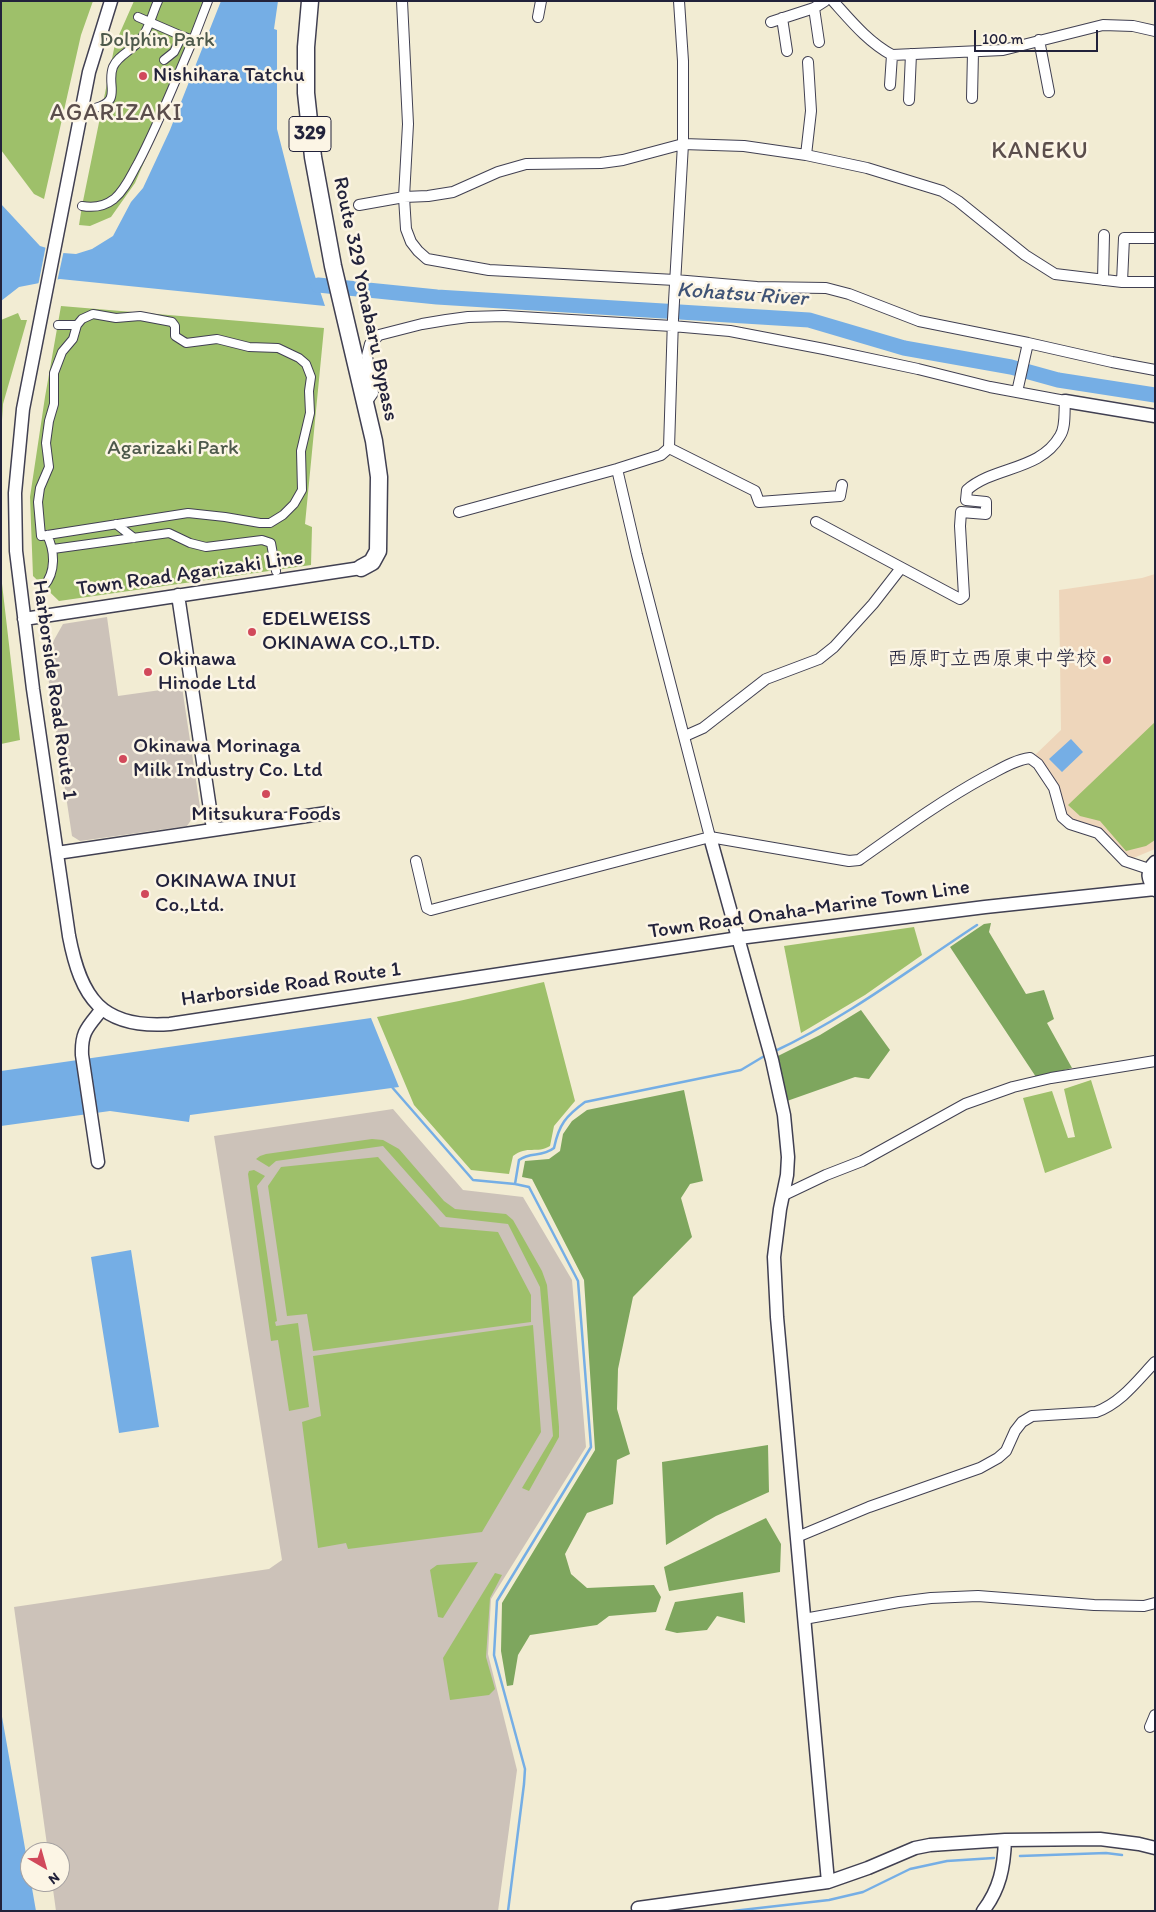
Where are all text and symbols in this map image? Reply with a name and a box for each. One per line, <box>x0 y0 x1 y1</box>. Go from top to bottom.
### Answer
scale bar <box>976 20 1100 52</box>
park label: Dolphin Park <box>99 28 215 54</box>
text: 100 m <box>982 30 1023 48</box>
place label: Nishihara Tatchu <box>153 63 305 89</box>
marker: Nishihara Tatchu <box>137 70 149 82</box>
district label: AGARIZAKI <box>50 100 182 128</box>
road number: 329 <box>289 116 331 152</box>
district label: KANEKU <box>990 138 1090 166</box>
street label: Route 329 Yonabaru Bypass <box>327 175 403 423</box>
water label: Kohatsu River <box>676 277 808 313</box>
park label: Agarizaki Park <box>107 436 239 462</box>
street label: Town Road Agarizaki Line <box>75 546 305 602</box>
street label: Harborside Road Route 1 <box>26 579 82 801</box>
place label: EDELWEISS OKINAWA CO.,LTD. <box>262 607 440 657</box>
marker: EDELWEISS OKINAWA CO.,LTD. <box>246 626 258 638</box>
place label: Okinawa Hinode Ltd <box>158 647 256 697</box>
place label: 西原町立西原東中学校 <box>887 647 1097 673</box>
marker: 西原町立西原東中学校 <box>1101 654 1113 666</box>
marker: Okinawa Hinode Ltd <box>142 666 154 678</box>
place label: Okinawa Morinaga Milk Industry Co. Ltd <box>133 734 323 784</box>
marker: Okinawa Morinaga Milk Industry Co. Ltd <box>117 753 129 765</box>
marker: Mitsukura Foods <box>260 788 272 800</box>
place label: Mitsukura Foods <box>191 802 341 828</box>
place label: OKINAWA INUI Co.,Ltd. <box>155 869 297 919</box>
street label: Town Road Onaha-Marine Town Line <box>647 875 971 945</box>
marker: OKINAWA INUI Co.,Ltd. <box>139 888 151 900</box>
street label: Harborside Road Route 1 <box>180 957 402 1013</box>
north arrow <box>20 1842 70 1892</box>
text: N <box>45 1869 63 1888</box>

